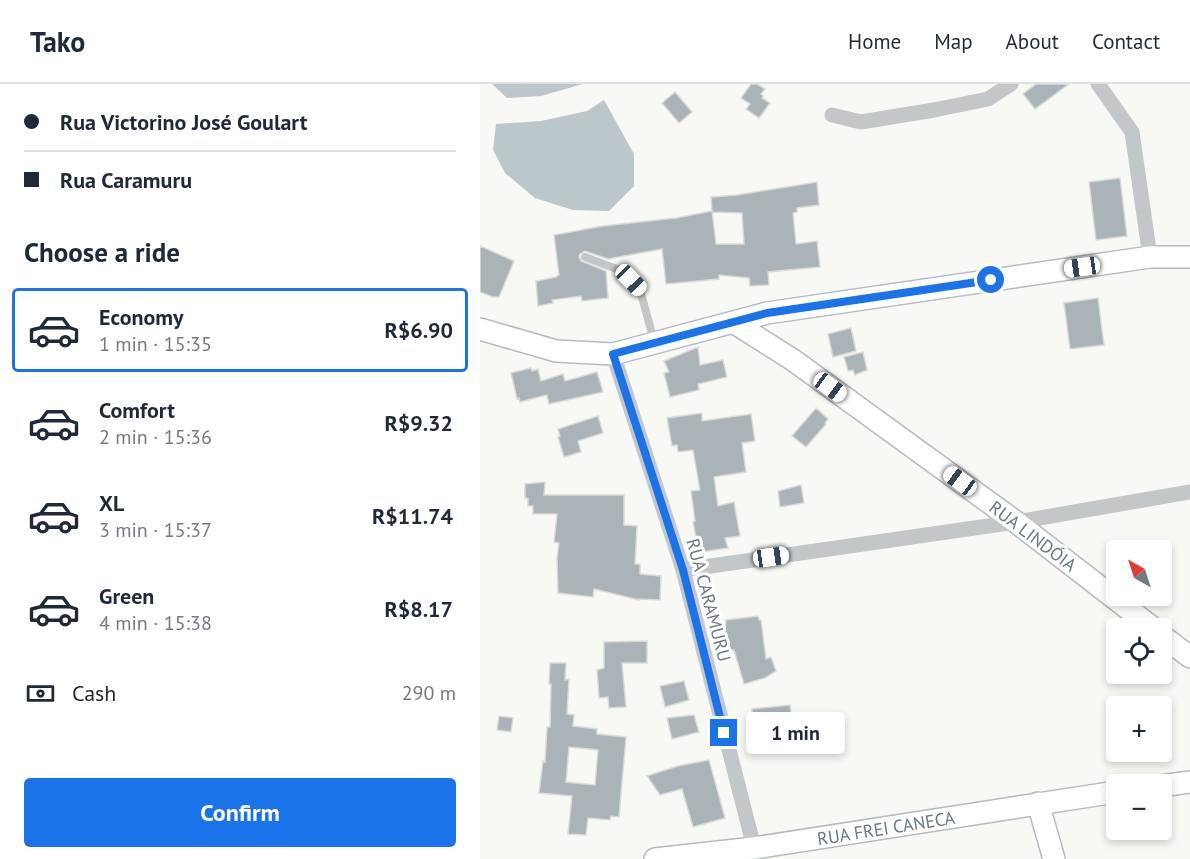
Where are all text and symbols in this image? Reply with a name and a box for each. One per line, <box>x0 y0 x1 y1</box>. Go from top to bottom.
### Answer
text: Tako <box>30 23 85 60</box>
text: Home <box>848 28 901 55</box>
text: Map <box>934 28 973 55</box>
text: About <box>1006 28 1059 55</box>
text: Contact <box>1092 28 1160 55</box>
text: Rua Victorino José Goulart <box>60 108 307 136</box>
text: Rua Caramuru <box>60 166 192 194</box>
text: Choose a ride <box>24 235 180 269</box>
car <box>1063 256 1101 278</box>
car <box>612 261 650 299</box>
route start <box>977 266 1004 293</box>
icon: car <box>27 303 81 357</box>
text: Economy <box>99 303 183 331</box>
text: R$6.90 <box>384 316 453 344</box>
text: 1 min · 15:35 <box>99 331 212 357</box>
car <box>810 369 850 405</box>
icon: car <box>27 396 81 450</box>
text: Comfort <box>99 396 175 424</box>
text: R$9.32 <box>384 409 453 437</box>
text: 2 min · 15:36 <box>99 424 212 450</box>
car <box>940 463 980 499</box>
icon: car <box>27 489 81 543</box>
text: XL <box>99 489 124 517</box>
street label: RUA LINDÓIA <box>985 496 1082 577</box>
text: R$11.74 <box>372 502 453 530</box>
text: 3 min · 15:37 <box>99 517 212 543</box>
street label: RUA CARAMURU <box>682 536 736 664</box>
north arrow <box>1106 540 1172 606</box>
map controls <box>1106 540 1172 840</box>
car <box>752 546 790 568</box>
icon: car <box>27 582 81 636</box>
text: Green <box>99 582 154 610</box>
text: R$8.17 <box>384 595 453 623</box>
text: 4 min · 15:38 <box>99 610 212 636</box>
button: locate <box>1106 618 1172 684</box>
icon: cash <box>24 677 57 710</box>
text: Cash <box>72 679 116 707</box>
text: 290 m <box>402 680 456 706</box>
button: + <box>1106 696 1172 762</box>
callout: 1 min <box>745 712 844 754</box>
route end <box>710 719 737 746</box>
text: 1 min <box>771 720 820 746</box>
button: − <box>1106 774 1172 840</box>
button: Confirm <box>24 778 456 847</box>
street label: RUA FREI CANECA <box>815 806 957 850</box>

